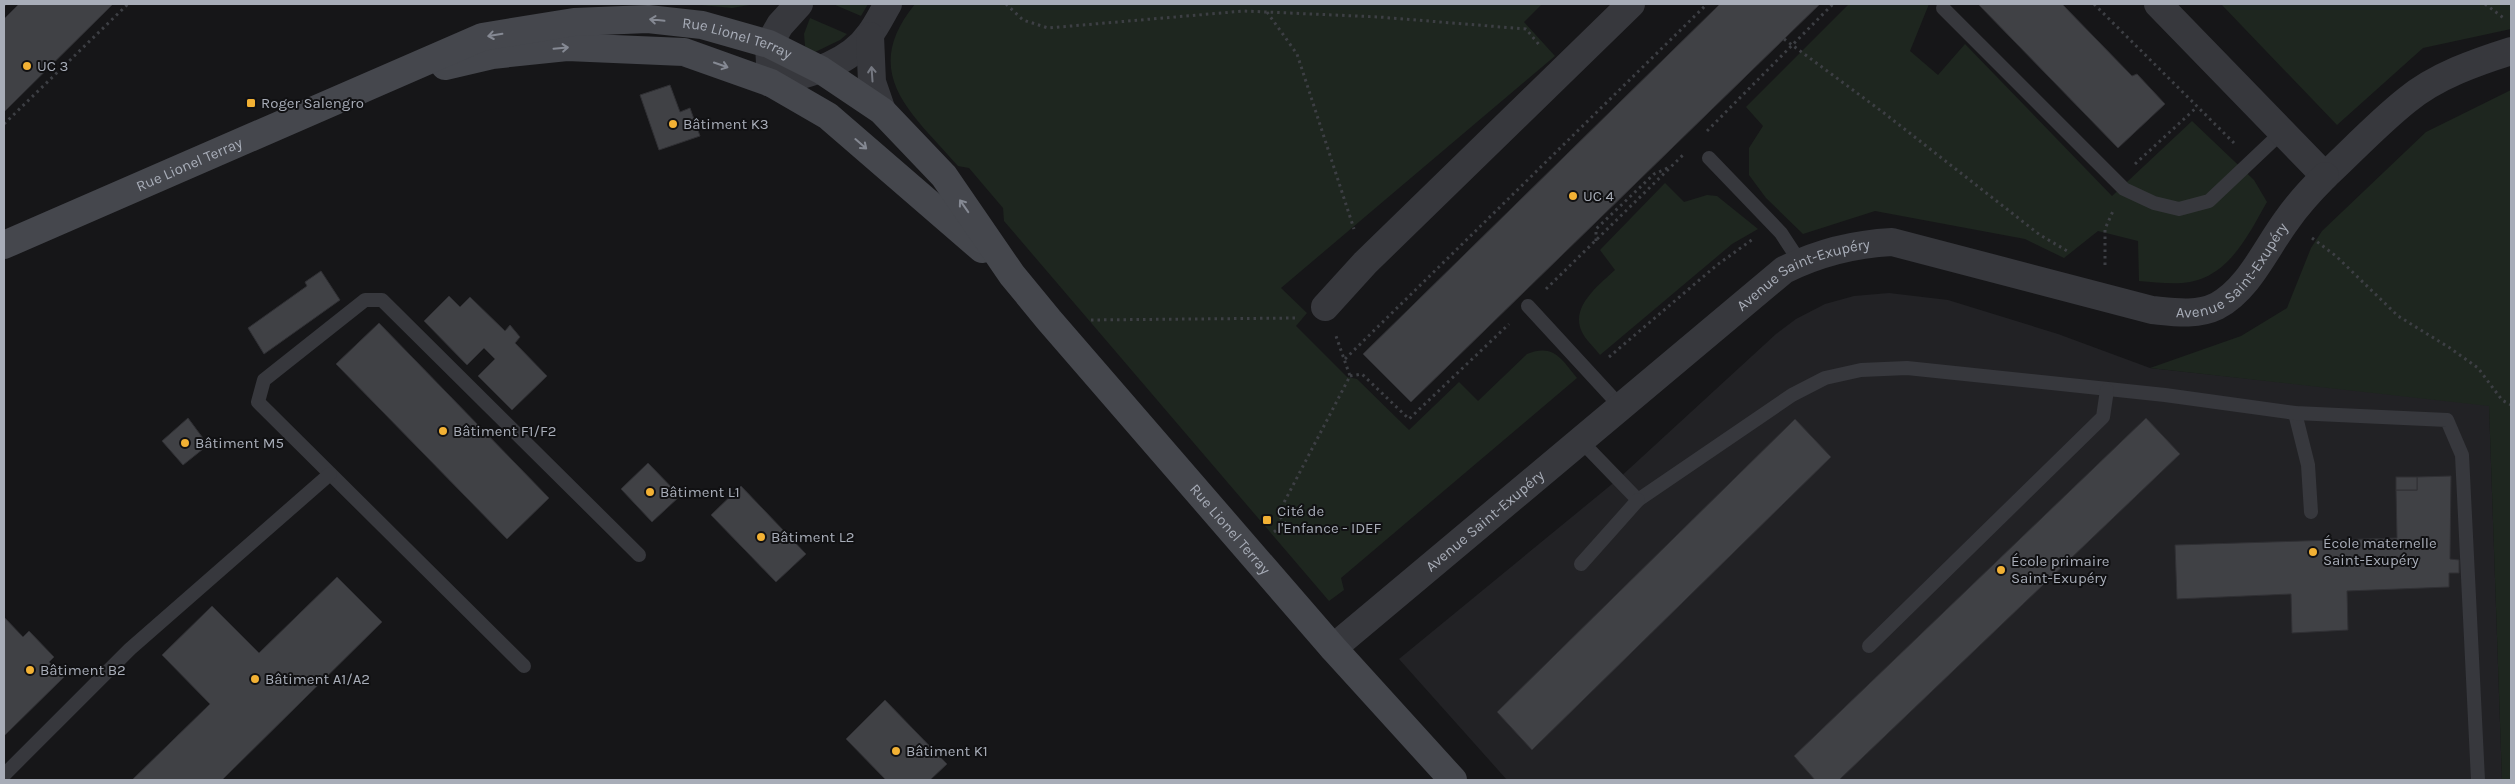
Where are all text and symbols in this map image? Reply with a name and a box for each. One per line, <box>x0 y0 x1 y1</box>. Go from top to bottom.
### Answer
street label: Rue Lionel Terray <box>681 14 795 63</box>
one-way arrow <box>649 16 665 25</box>
one-way arrow <box>488 30 504 40</box>
one-way arrow <box>553 43 569 53</box>
place label: UC 3 <box>37 57 68 75</box>
marker: UC 3 <box>21 60 33 72</box>
one-way arrow <box>713 61 728 70</box>
one-way arrow <box>867 66 877 82</box>
place label: Roger Salengro <box>261 94 364 112</box>
marker: Roger Salengro <box>245 97 257 109</box>
place label: Bâtiment K3 <box>683 115 769 133</box>
marker: Bâtiment K3 <box>667 118 679 130</box>
street label: Rue Lionel Terray <box>133 133 245 195</box>
one-way arrow <box>855 138 868 150</box>
place label: UC 4 <box>1583 187 1615 205</box>
marker: UC 4 <box>1567 190 1579 202</box>
one-way arrow <box>959 199 969 213</box>
street label: Avenue Saint-Exupéry <box>2176 219 2291 322</box>
street label: Avenue Saint-Exupéry <box>1733 235 1871 315</box>
place label: Bâtiment F1/F2 <box>453 422 557 440</box>
marker: Bâtiment F1/F2 <box>437 425 449 437</box>
place label: Bâtiment M5 <box>195 434 284 452</box>
marker: Bâtiment M5 <box>179 437 191 449</box>
street label: Avenue Saint-Exupéry <box>1422 466 1548 576</box>
street label: Rue Lionel Terray <box>1186 480 1274 578</box>
place label: Bâtiment L1 <box>660 483 740 501</box>
marker: Bâtiment L1 <box>644 486 656 498</box>
place label: Cité de l'Enfance - IDEF <box>1277 502 1381 537</box>
marker: Cité de l'Enfance - IDEF <box>1261 514 1273 526</box>
place label: Bâtiment L2 <box>771 528 854 546</box>
marker: Bâtiment L2 <box>755 531 767 543</box>
place label: École maternelle Saint-Exupéry <box>2323 534 2437 569</box>
marker: École maternelle Saint-Exupéry <box>2307 546 2319 558</box>
place label: École primaire Saint-Exupéry <box>2011 552 2109 587</box>
marker: École primaire Saint-Exupéry <box>1995 564 2007 576</box>
place label: Bâtiment B2 <box>40 661 126 679</box>
marker: Bâtiment B2 <box>24 664 36 676</box>
place label: Bâtiment A1/A2 <box>265 670 370 688</box>
marker: Bâtiment A1/A2 <box>249 673 261 685</box>
place label: Bâtiment K1 <box>906 742 988 760</box>
marker: Bâtiment K1 <box>890 745 902 757</box>

